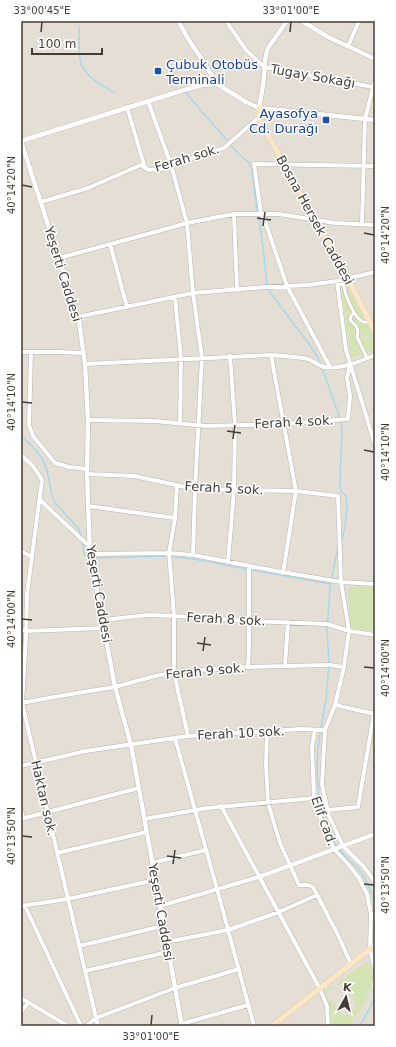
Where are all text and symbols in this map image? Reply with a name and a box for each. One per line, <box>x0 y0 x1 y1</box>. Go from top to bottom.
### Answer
text: 33°00'45"E <box>14 5 70 16</box>
text: 33°01'00"E <box>263 5 319 16</box>
scale bar <box>32 30 102 56</box>
text: 100 m <box>38 37 76 51</box>
place label: Çubuk Otobüs Terminali <box>165 57 258 87</box>
street label: Tugay Sokağı <box>269 61 356 91</box>
marker: Çubuk Otobüs Terminali <box>153 66 163 76</box>
place label: Ayasofya Cd. Durağı <box>249 106 318 136</box>
marker: Ayasofya Cd. Durağı <box>321 115 331 125</box>
street label: Ferah sok. <box>153 141 221 175</box>
street label: Bosna Hersek Caddesi <box>273 153 357 287</box>
text: 40°14'20"N <box>6 156 17 214</box>
text: 40°14'20"N <box>380 206 391 264</box>
street label: Yeşerti Caddesi <box>41 223 85 324</box>
text: 40°14'10"N <box>6 373 17 431</box>
street label: Ferah 4 sok. <box>254 412 334 432</box>
text: 40°14'10"N <box>380 423 391 481</box>
street label: Ferah 5 sok. <box>184 478 264 498</box>
street label: Yeşerti Caddesi <box>83 543 115 644</box>
text: 40°14'00"N <box>6 590 17 648</box>
street label: Ferah 8 sok. <box>186 609 266 629</box>
text: 40°14'00"N <box>380 639 391 697</box>
street label: Ferah 9 sok. <box>165 660 245 682</box>
street label: Ferah 10 sok. <box>197 723 285 743</box>
street label: Haktan sok. <box>28 759 60 837</box>
street label: Elif cad. <box>308 794 340 848</box>
text: 40°13'50"N <box>6 807 17 865</box>
text: 40°13'50"N <box>380 856 391 914</box>
street label: Yeşerti Caddesi <box>145 861 177 962</box>
north arrow <box>326 977 366 1017</box>
text: K <box>342 981 353 995</box>
text: 33°01'00"E <box>123 1031 179 1042</box>

